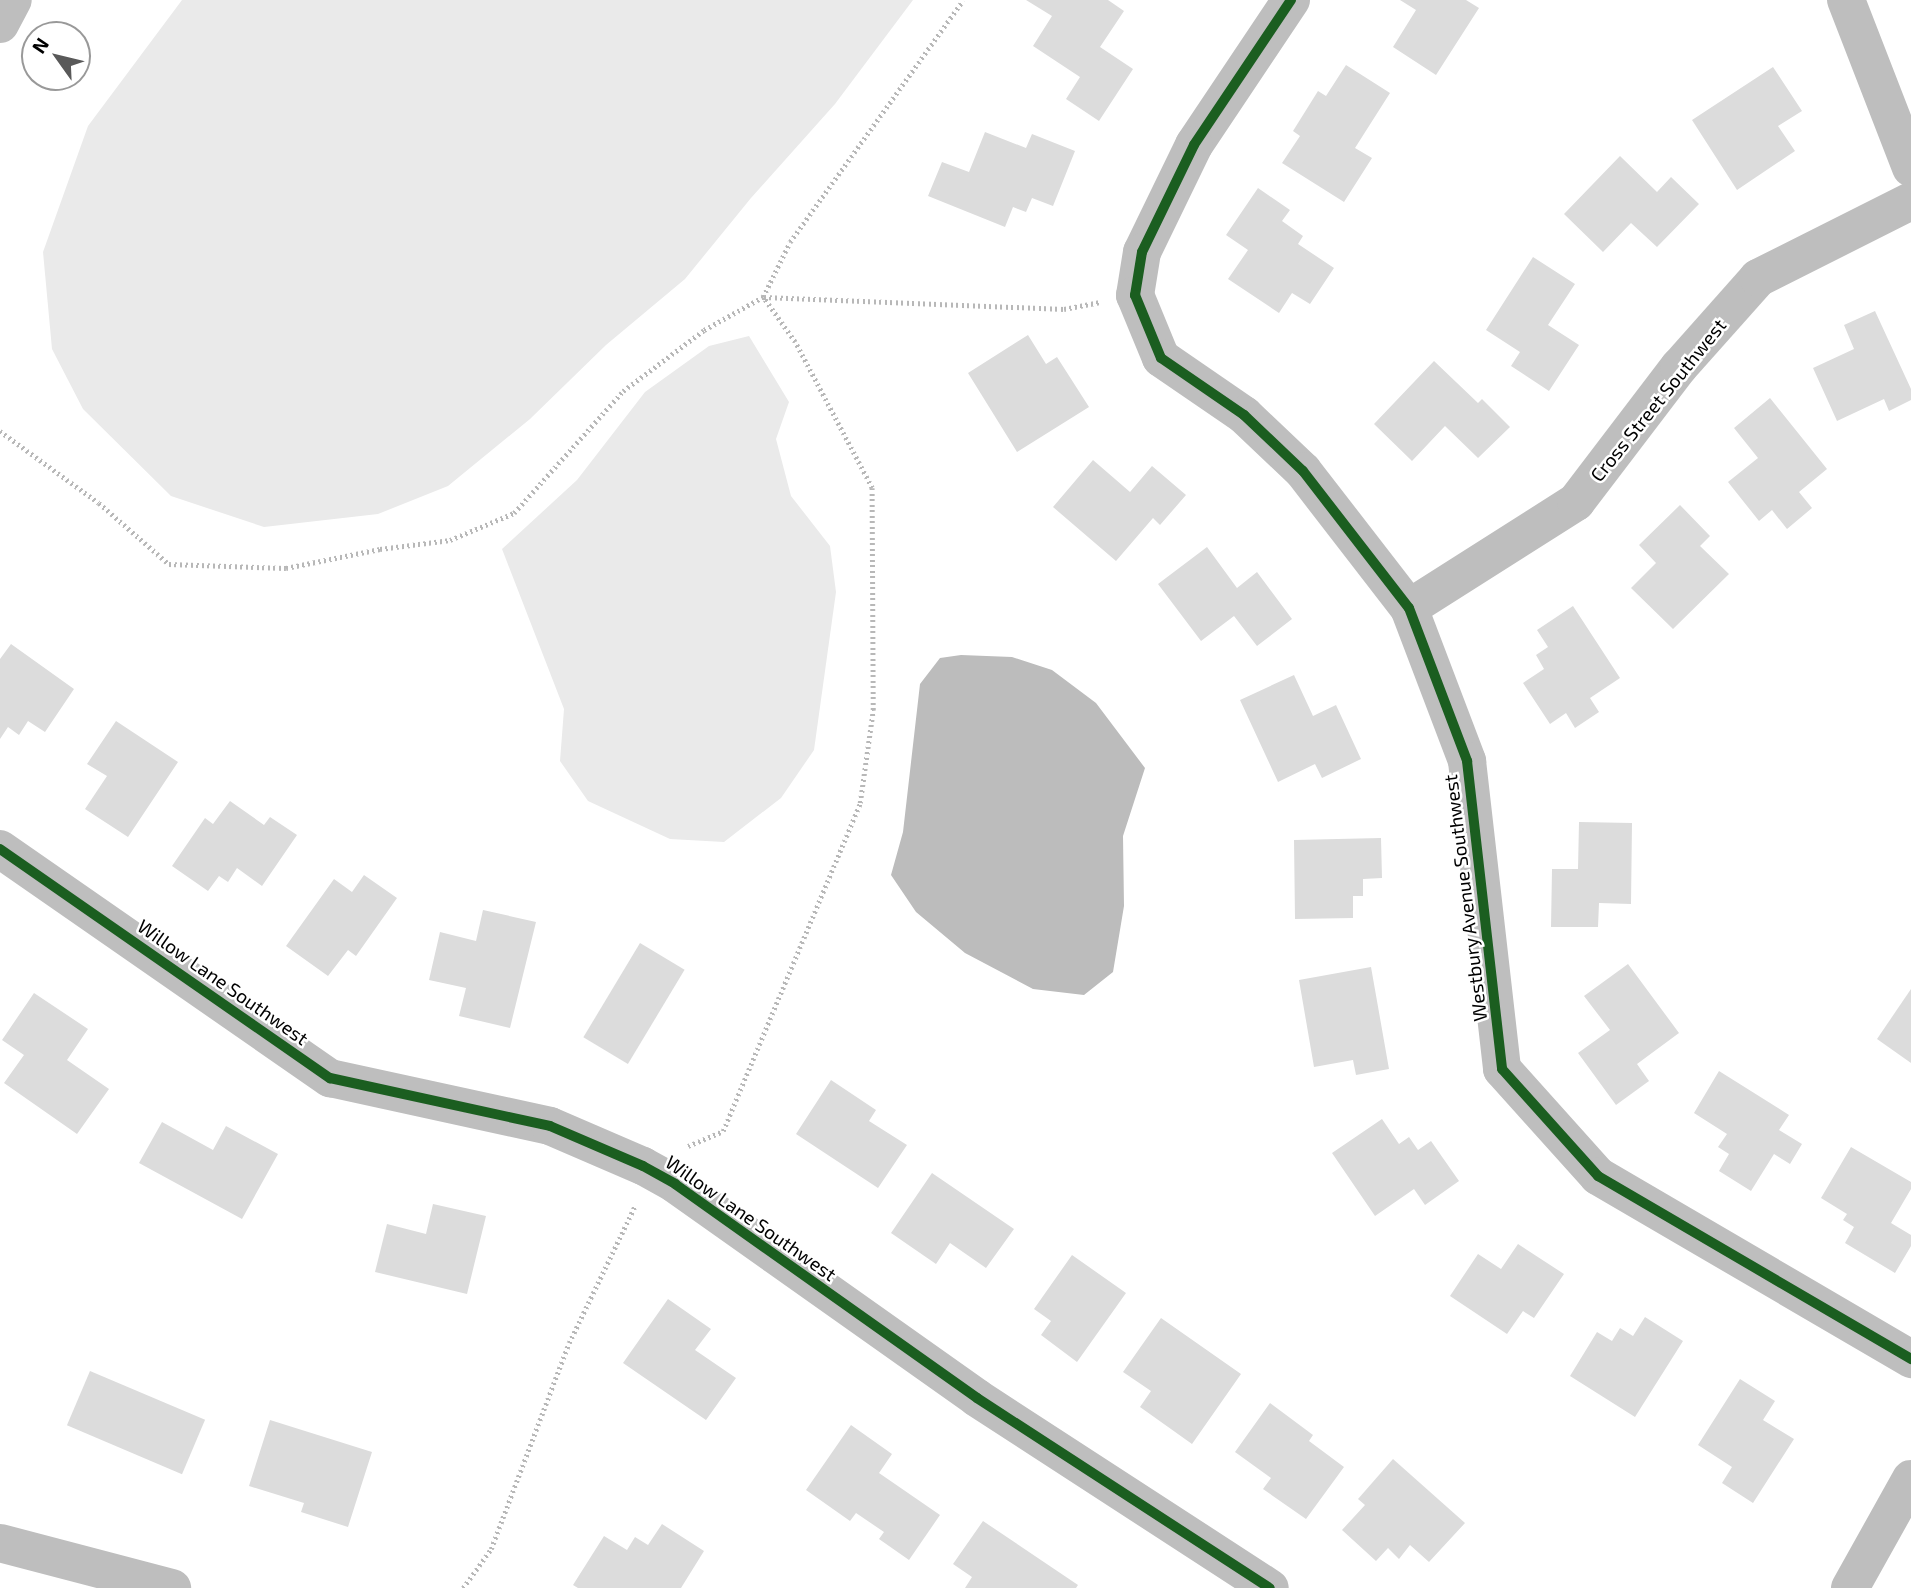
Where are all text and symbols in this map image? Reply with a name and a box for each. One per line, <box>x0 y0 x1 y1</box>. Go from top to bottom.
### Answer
north arrow <box>21 21 91 91</box>
text: N <box>26 33 53 57</box>
street label: Cross Street Southwest <box>1585 314 1731 486</box>
street label: Westbury Avenue Southwest <box>1438 773 1492 1023</box>
street label: Willow Lane Southwest <box>133 914 313 1050</box>
street label: Willow Lane Southwest <box>661 1150 841 1286</box>

